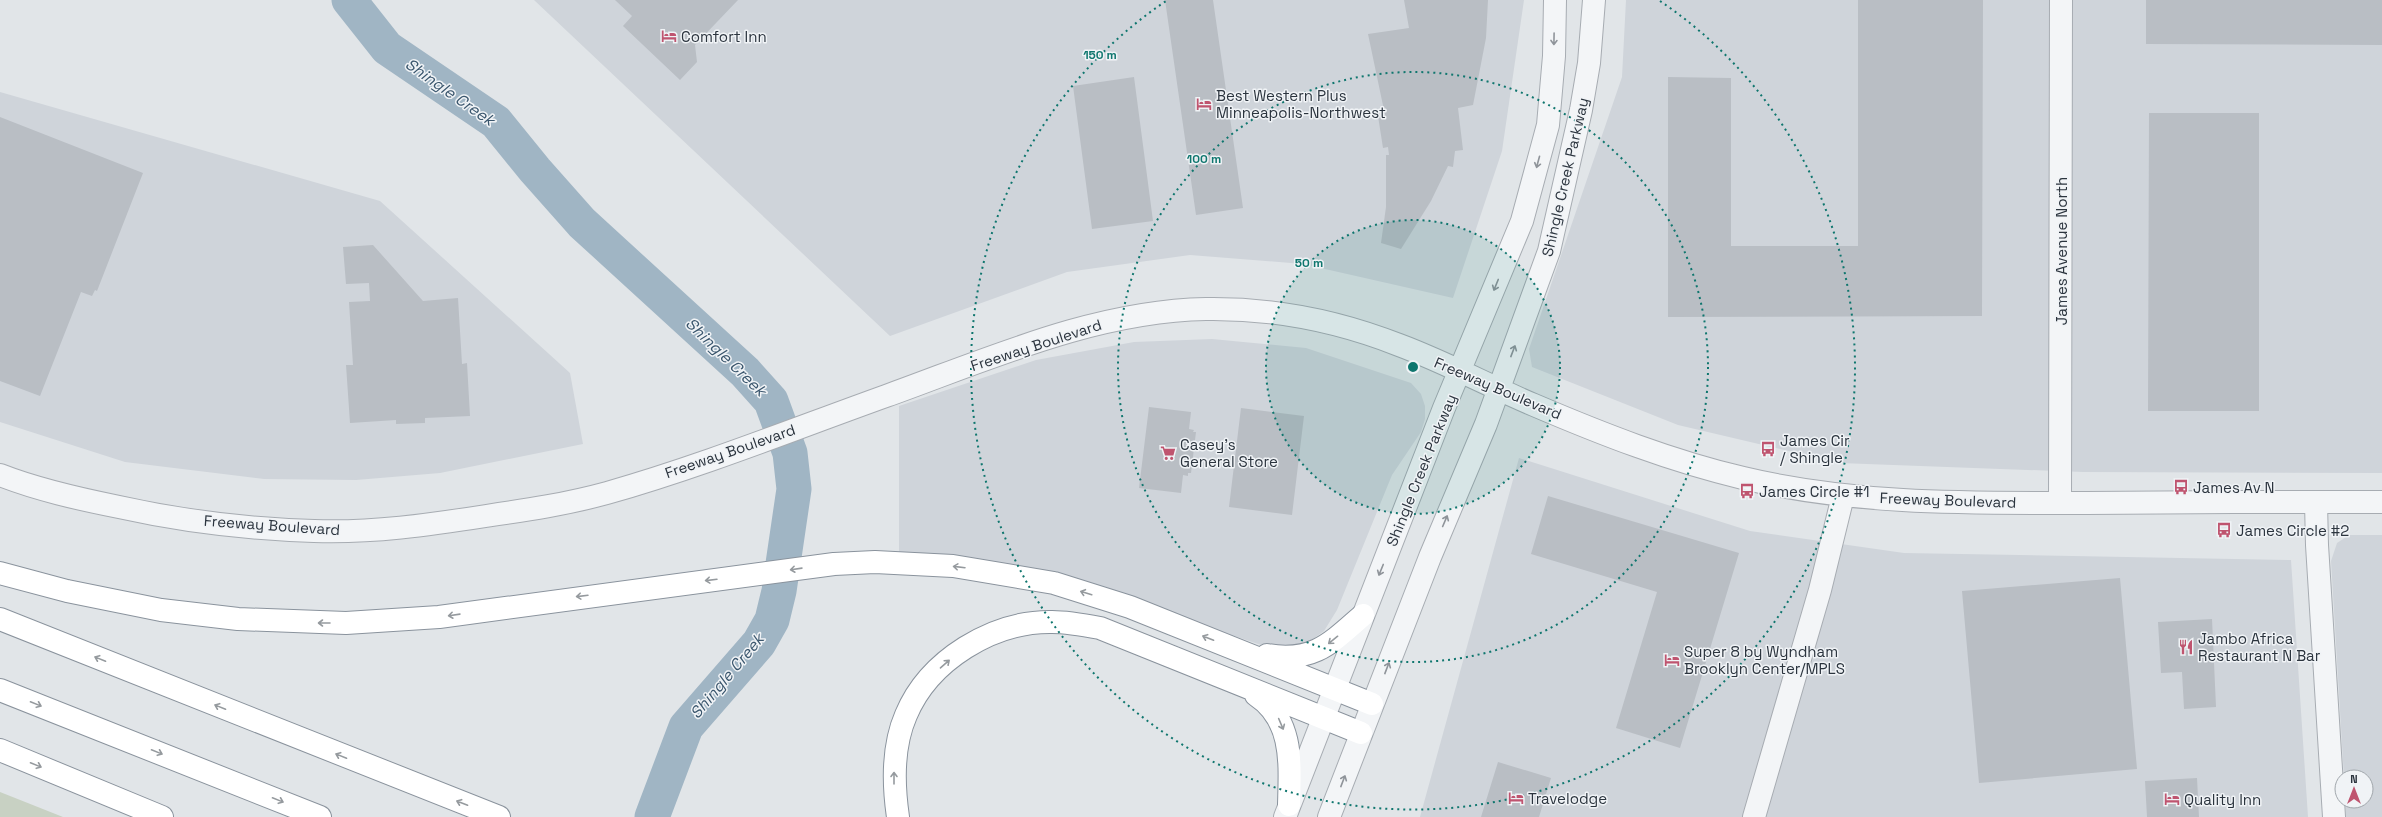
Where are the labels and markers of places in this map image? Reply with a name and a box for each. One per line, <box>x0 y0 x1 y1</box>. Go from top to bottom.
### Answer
hotel icon: Comfort Inn <box>660 27 678 45</box>
place label: Comfort Inn <box>681 27 767 46</box>
place label: Best Western Plus Minneapolis-Northwest <box>1216 86 1386 122</box>
hotel icon: Best Western Plus Minneapolis-Northwest <box>1195 95 1213 113</box>
centre of rings <box>1406 360 1420 374</box>
place label: James Cir / Shingle <box>1780 431 1850 467</box>
place label: Casey's General Store <box>1180 435 1278 471</box>
bus stop icon: James Cir / Shingle <box>1759 440 1777 458</box>
supermarket icon: Casey's General Store <box>1159 444 1177 462</box>
bus stop icon: James Av N <box>2172 478 2190 496</box>
place label: James Av N <box>2193 478 2275 497</box>
bus stop icon: James Circle #1 <box>1738 482 1756 500</box>
place label: James Circle #1 <box>1759 482 1869 501</box>
bus stop icon: James Circle #2 <box>2215 521 2233 539</box>
place label: James Circle #2 <box>2236 521 2349 540</box>
place label: Jambo Africa Restaurant N Bar <box>2198 629 2321 665</box>
restaurant icon: Jambo Africa Restaurant N Bar <box>2177 638 2195 656</box>
place label: Super 8 by Wyndham Brooklyn Center/MPLS <box>1684 642 1845 678</box>
hotel icon: Super 8 by Wyndham Brooklyn Center/MPLS <box>1663 651 1681 669</box>
hotel icon: Travelodge <box>1507 789 1525 807</box>
place label: Travelodge <box>1528 789 1607 808</box>
hotel icon: Quality Inn <box>2163 790 2181 808</box>
place label: Quality Inn <box>2184 790 2261 809</box>

